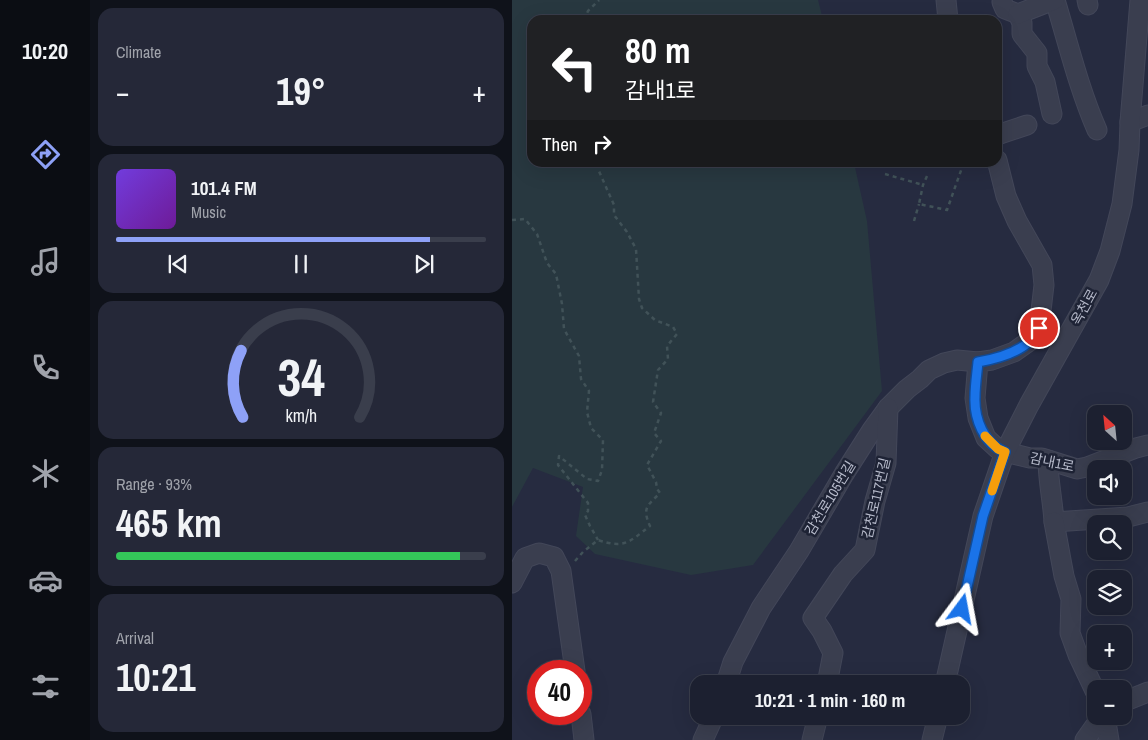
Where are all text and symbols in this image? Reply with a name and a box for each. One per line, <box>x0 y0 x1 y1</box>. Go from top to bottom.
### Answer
text: 80 m <box>625 27 690 74</box>
icon: left <box>542 35 607 100</box>
text: 10:20 <box>22 36 68 66</box>
text: Climate <box>116 41 161 63</box>
text: 19° <box>276 66 326 117</box>
text: − <box>116 73 129 111</box>
text: + <box>473 73 486 111</box>
text: 감내1로 <box>625 75 696 105</box>
icon: right <box>588 130 616 158</box>
text: Then <box>542 131 578 157</box>
icon: directions <box>28 137 63 172</box>
text: 101.4 FM <box>191 175 257 201</box>
text: Music <box>191 201 226 223</box>
icon: music <box>28 244 63 279</box>
icon: previous <box>164 250 192 278</box>
icon: pause <box>287 250 315 278</box>
icon: next <box>410 250 438 278</box>
street label: 옥천로 <box>1067 286 1101 328</box>
pin <box>1018 307 1060 349</box>
icon: arrive <box>1025 314 1053 342</box>
text: 34 <box>277 342 325 412</box>
icon: phone <box>28 350 63 385</box>
text: km/h <box>285 404 317 428</box>
north arrow <box>1087 405 1132 450</box>
map controls <box>1087 405 1132 725</box>
street label: 감내1로 <box>1028 449 1076 476</box>
icon: climate <box>28 456 63 491</box>
street label: 감천로117번길 <box>858 456 894 540</box>
street label: 감천로105번길 <box>801 458 859 538</box>
button: sound <box>1087 460 1132 505</box>
text: Range · 93% <box>116 473 192 495</box>
text: 465 km <box>116 498 222 549</box>
button: search <box>1087 515 1132 560</box>
icon: car <box>28 563 63 598</box>
button: layers <box>1087 570 1132 615</box>
position arrow <box>935 582 987 634</box>
button: + <box>1087 625 1132 670</box>
text: Arrival <box>116 627 154 649</box>
text: 10:21 <box>116 652 196 703</box>
speed limit sign: 40 <box>527 660 592 725</box>
icon: filters <box>28 669 63 704</box>
button: − <box>1087 680 1132 725</box>
text: 10:21 · 1 min · 160 m <box>755 687 905 713</box>

